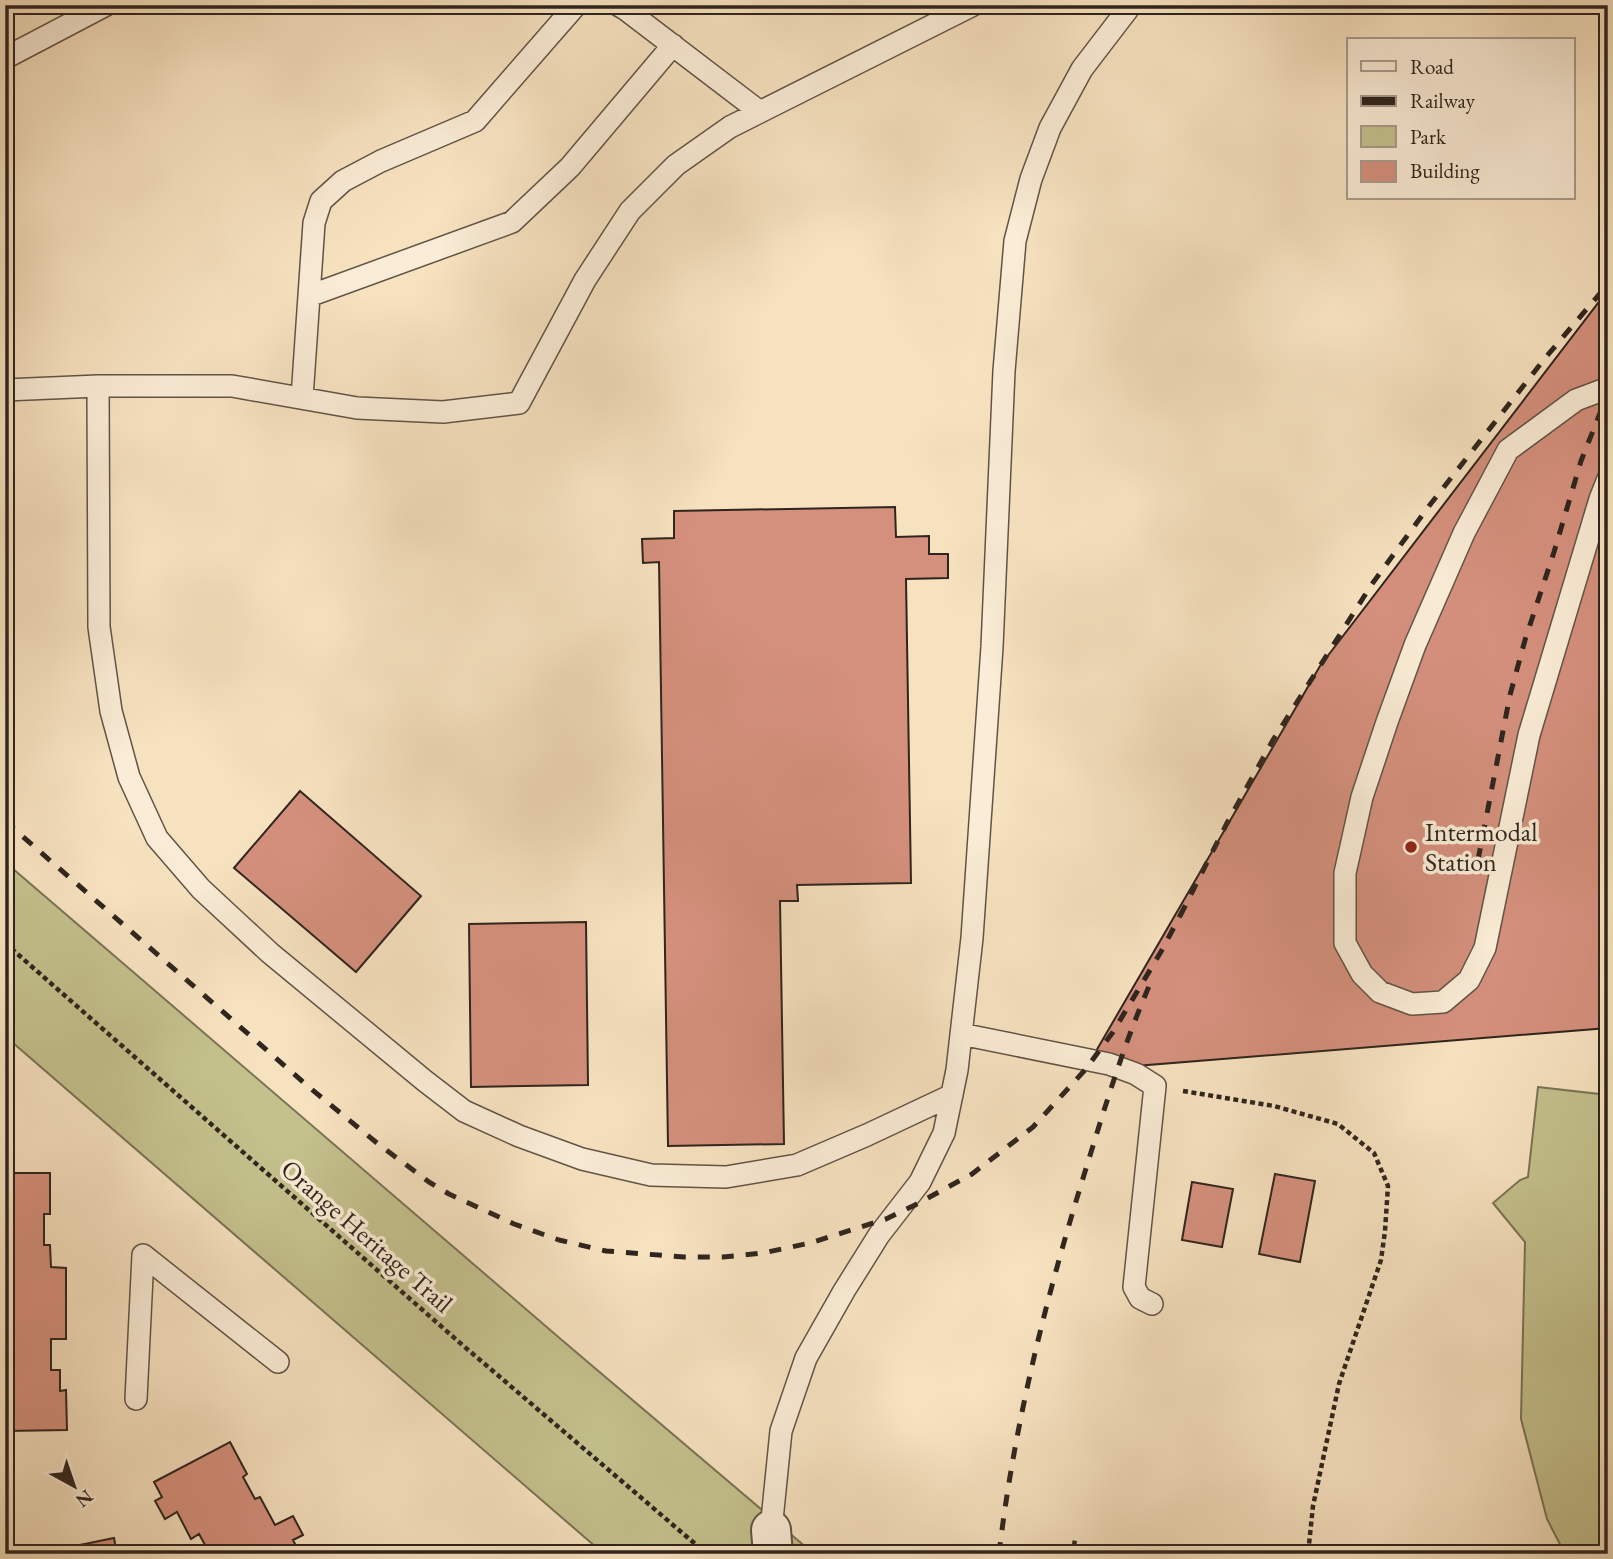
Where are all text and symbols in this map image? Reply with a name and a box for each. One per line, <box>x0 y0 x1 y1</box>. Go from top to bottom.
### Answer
legend <box>1347 38 1574 200</box>
text: Road <box>1410 53 1454 80</box>
text: Railway <box>1410 87 1476 114</box>
text: Park <box>1410 123 1447 150</box>
text: Building <box>1410 157 1480 184</box>
place label: Intermodal Station <box>1425 815 1537 879</box>
marker: Intermodal Station <box>1403 839 1419 855</box>
street label: Orange Heritage Trail <box>274 1152 460 1320</box>
north arrow <box>38 1450 108 1520</box>
text: N <box>70 1484 99 1514</box>

